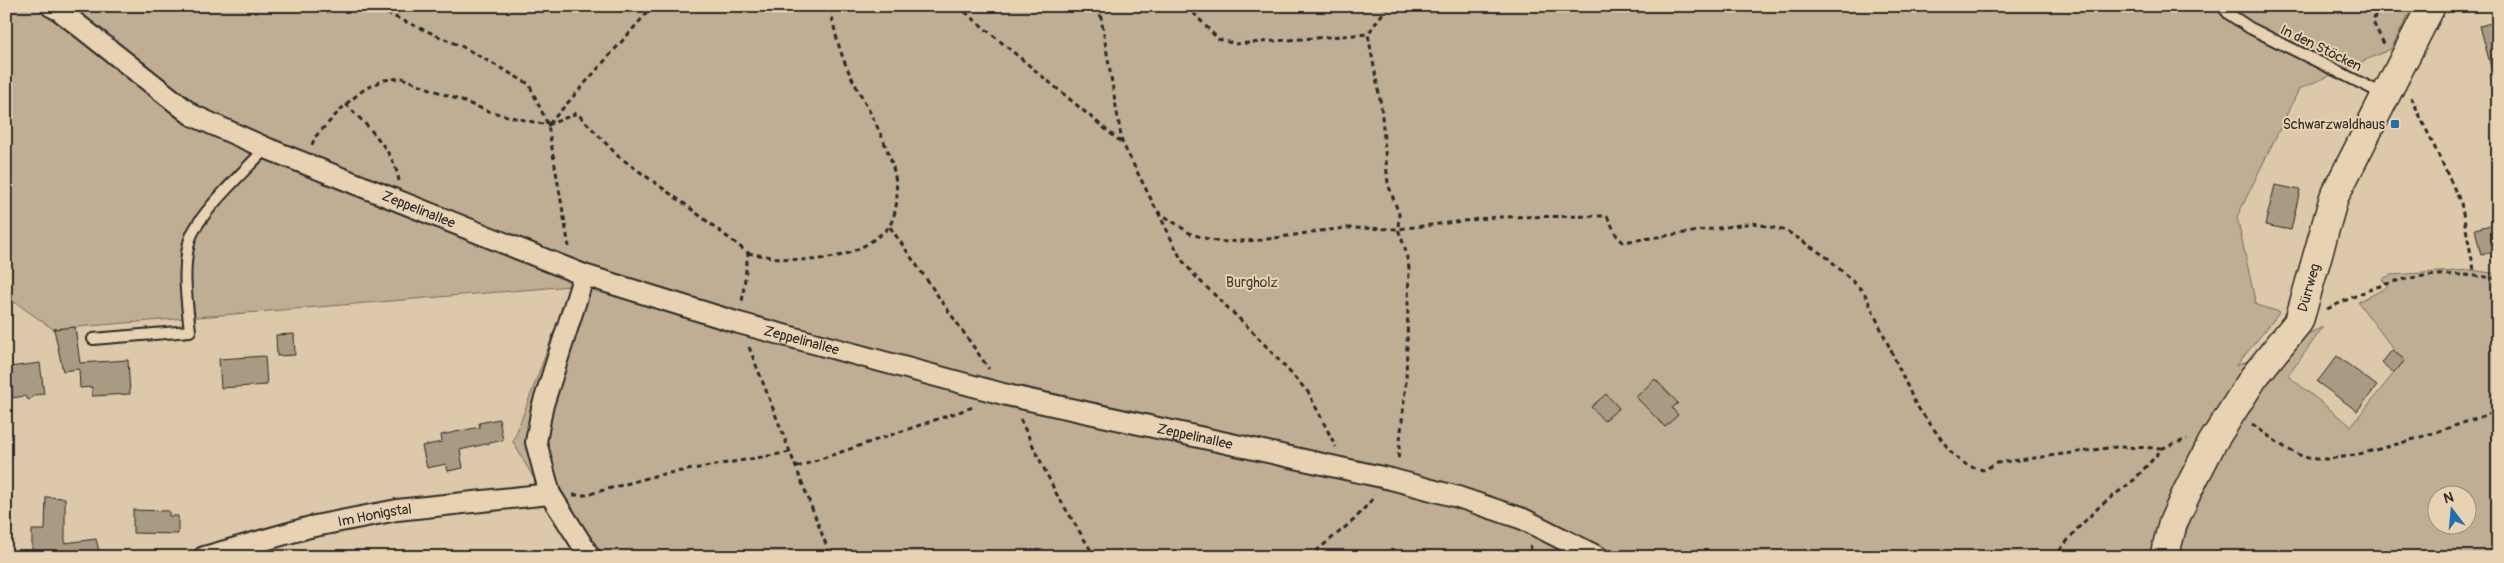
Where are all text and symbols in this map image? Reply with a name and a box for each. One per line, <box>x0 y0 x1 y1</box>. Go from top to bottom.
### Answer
street label: In den Stöcken <box>2278 21 2365 75</box>
place label: Schwarzwaldhaus <box>2283 116 2386 133</box>
marker: Schwarzwaldhaus <box>2389 118 2401 130</box>
street label: Zeppelinallee <box>380 187 458 231</box>
street label: Dürrweg <box>2294 261 2323 314</box>
park label: Burgholz <box>1226 274 1278 291</box>
street label: Zeppelinallee <box>762 322 841 358</box>
street label: Zeppelinallee <box>1155 420 1235 453</box>
north arrow <box>2426 486 2476 536</box>
text: N <box>2442 489 2455 507</box>
street label: Im Honigstal <box>336 500 412 530</box>

